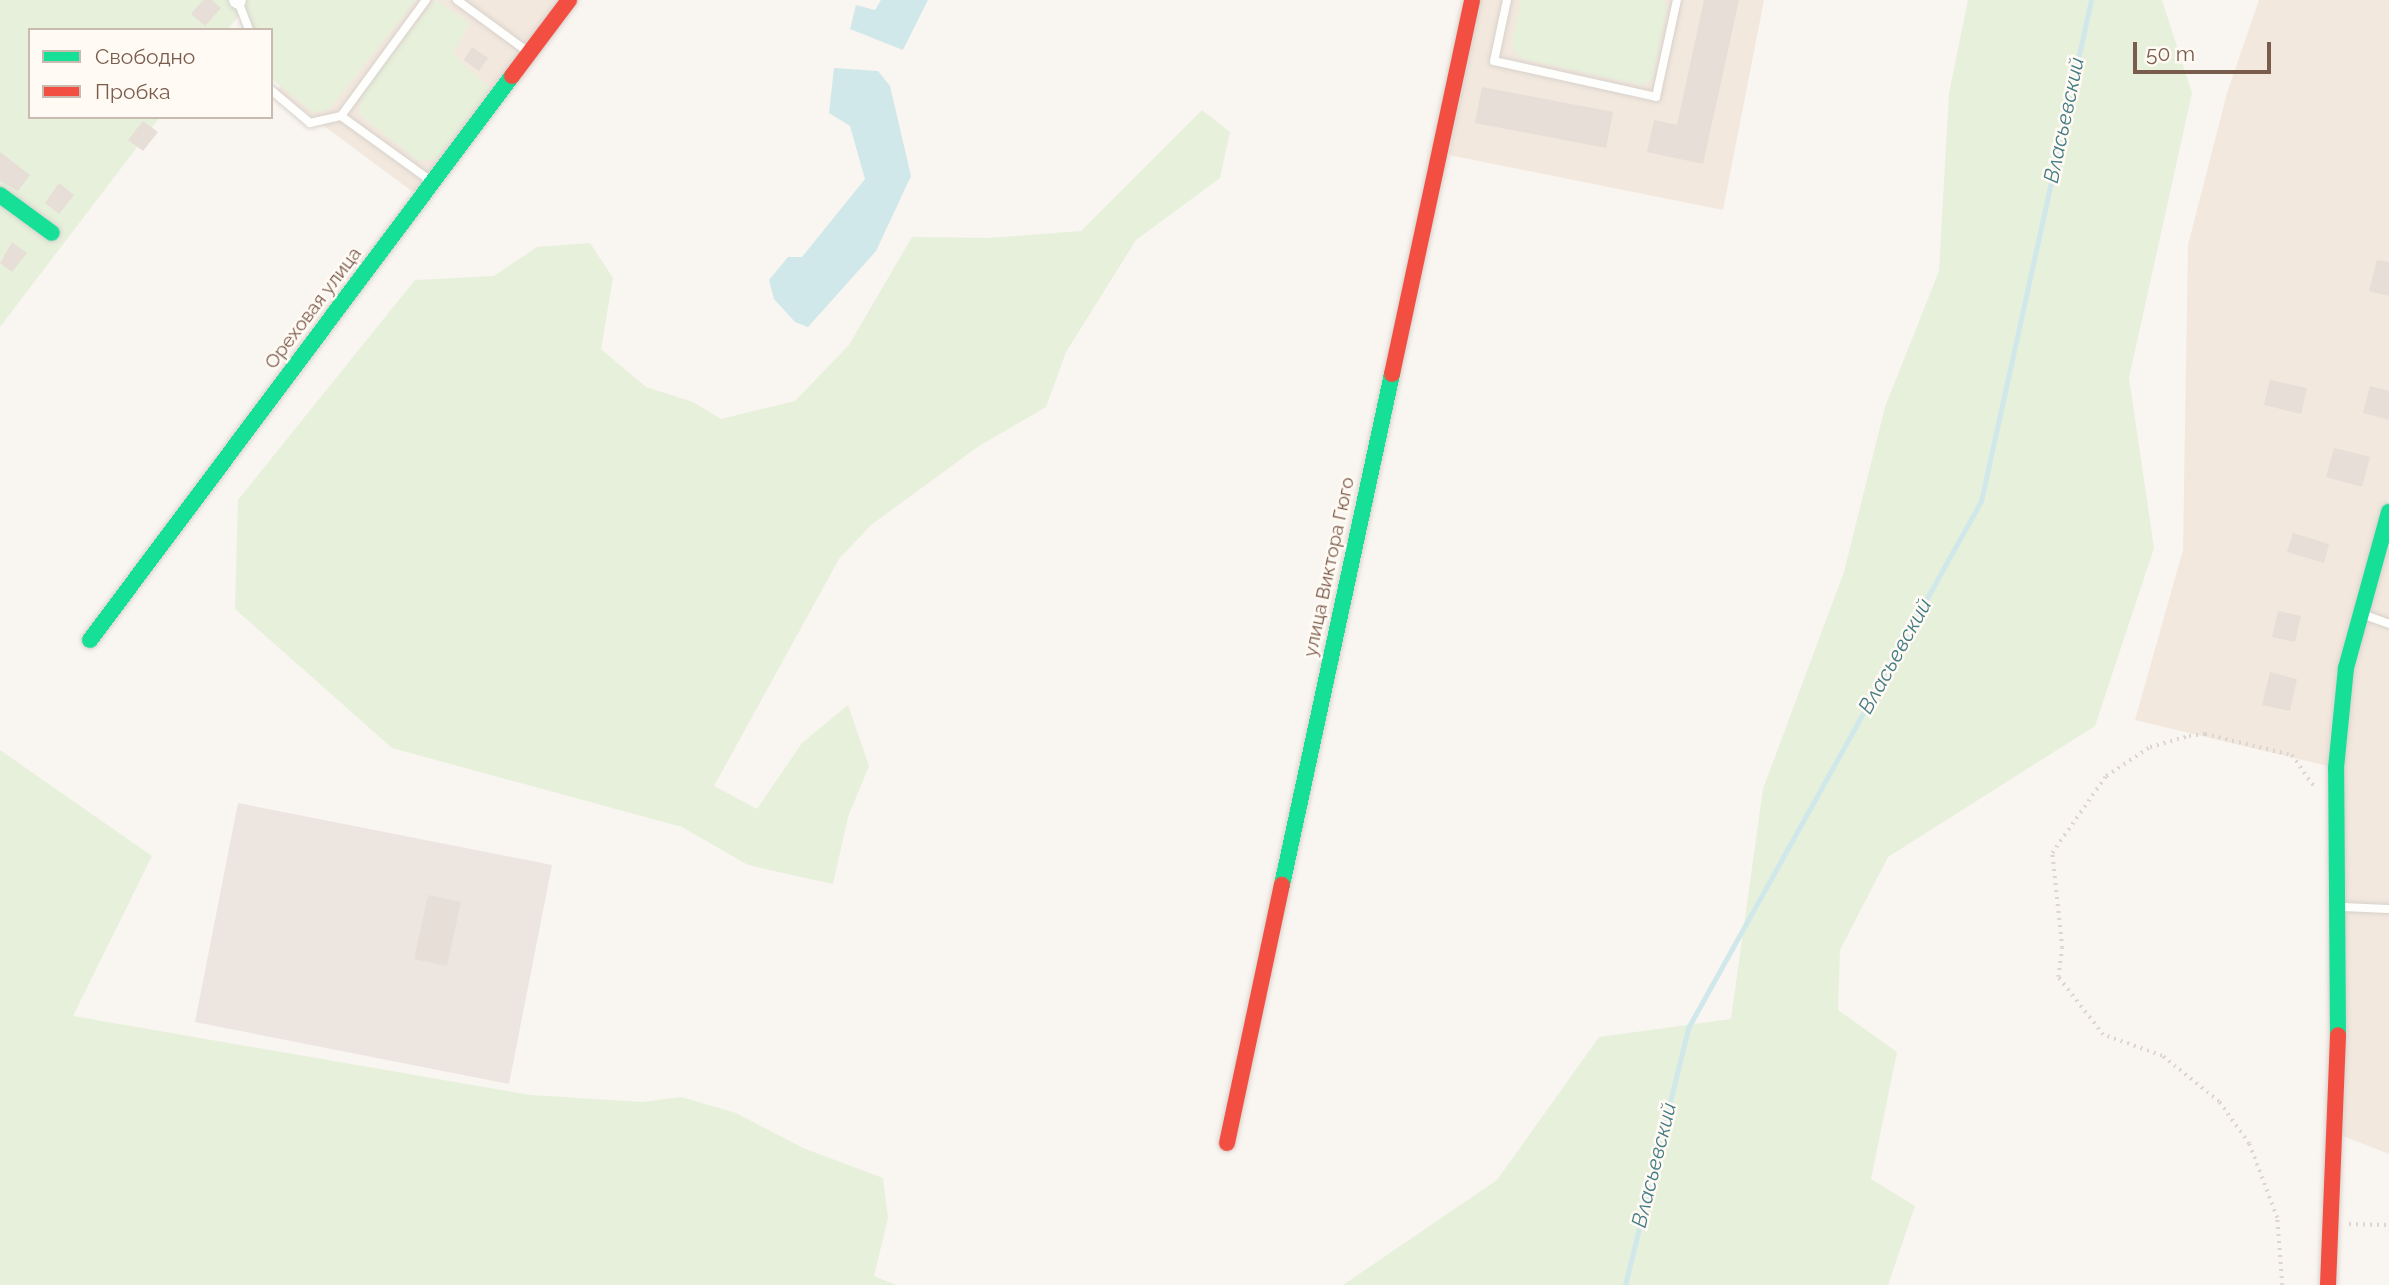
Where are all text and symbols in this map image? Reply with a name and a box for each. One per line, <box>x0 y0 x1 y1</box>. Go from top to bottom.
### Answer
legend <box>28 28 273 119</box>
scale bar <box>2137 28 2275 72</box>
text: 50 m <box>2146 41 2195 66</box>
text: Свободно <box>95 44 195 69</box>
water label: Власьевский <box>2038 55 2090 185</box>
text: Пробка <box>95 79 171 104</box>
street label: Ореховая улица <box>260 242 366 374</box>
street label: улица Виктора Гюго <box>1299 475 1359 659</box>
water label: Власьевский <box>1853 594 1937 718</box>
water label: Власьевский <box>1626 1100 1682 1230</box>

